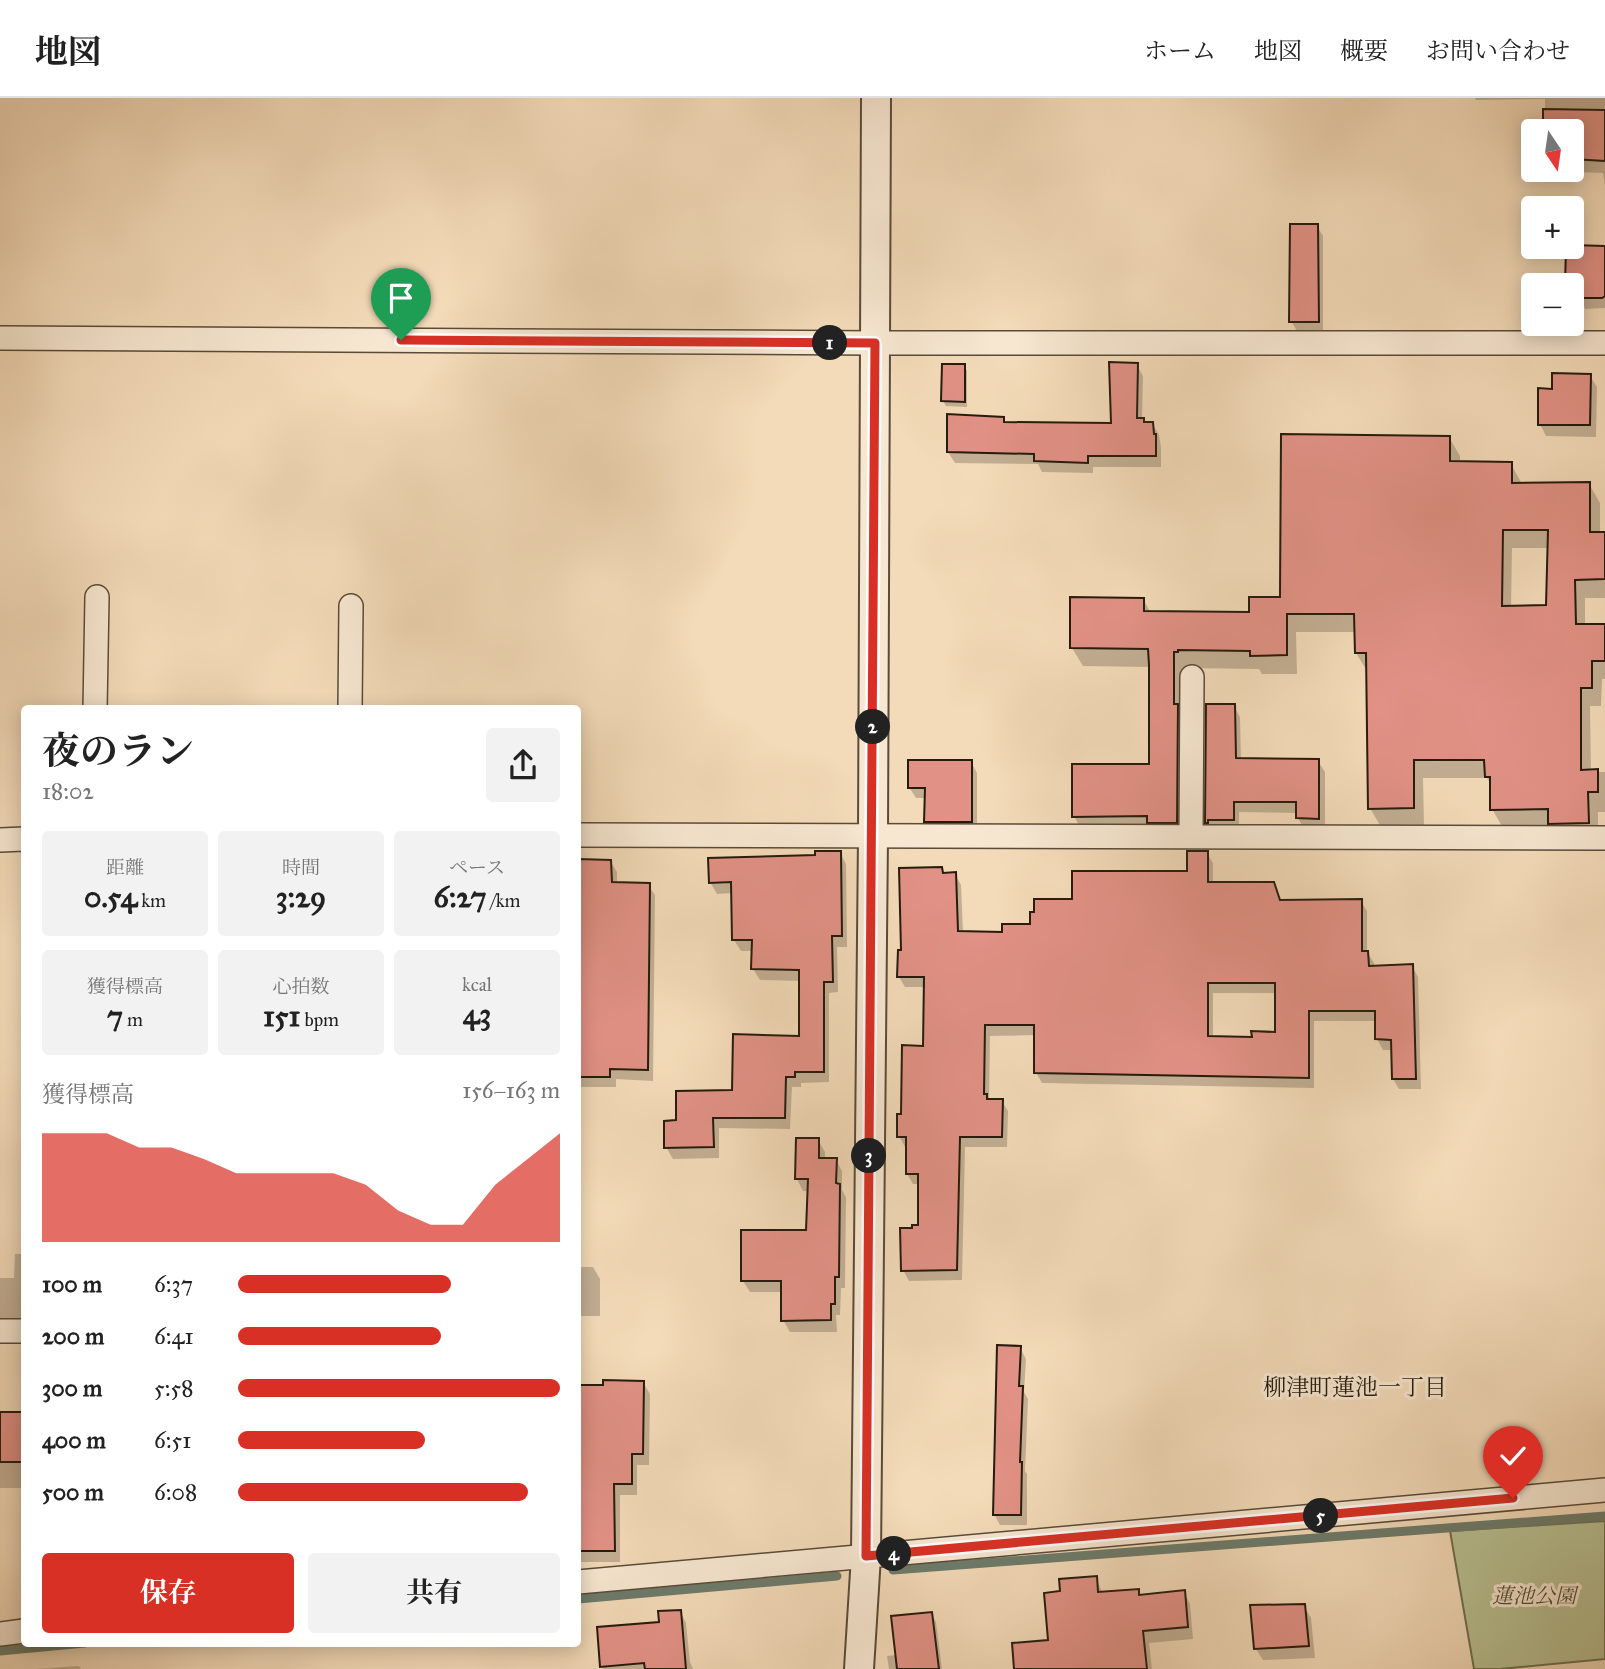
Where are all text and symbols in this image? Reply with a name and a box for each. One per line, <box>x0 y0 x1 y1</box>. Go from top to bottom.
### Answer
text: 地図 <box>35 32 101 72</box>
text: ホーム <box>1144 36 1216 66</box>
text: 地図 <box>1254 36 1302 66</box>
text: 概要 <box>1340 36 1388 66</box>
text: お問い合わせ <box>1426 36 1570 66</box>
north arrow <box>1521 119 1584 182</box>
map controls <box>1521 119 1584 336</box>
button: + <box>1521 196 1584 259</box>
pin <box>371 268 431 340</box>
button: − <box>1521 273 1584 336</box>
icon: arrive <box>382 279 420 317</box>
pin: 1 <box>812 326 848 360</box>
text: 1 <box>826 331 833 354</box>
pin: 2 <box>856 710 890 744</box>
text: 2 <box>868 715 877 738</box>
text: 夜のラン <box>42 728 194 774</box>
button: share <box>486 728 560 802</box>
text: 18:02 <box>42 777 94 805</box>
text: 距離 <box>106 856 144 879</box>
text: 時間 <box>282 856 320 879</box>
text: ペース <box>449 856 505 879</box>
text: 0.54 <box>84 879 137 915</box>
text: 3:29 <box>276 879 326 915</box>
text: 6:27 <box>434 879 486 915</box>
text: km <box>137 889 166 912</box>
text: /km <box>486 889 520 912</box>
text: kcal <box>462 973 492 996</box>
text: 獲得標高 <box>87 975 163 998</box>
text: 心拍数 <box>272 975 330 998</box>
text: 43 <box>463 996 491 1032</box>
text: 7 <box>107 998 123 1034</box>
text: 151 <box>263 998 300 1034</box>
text: m <box>123 1008 143 1031</box>
text: bpm <box>300 1008 339 1031</box>
text: 156–163 m <box>462 1076 560 1104</box>
text: 獲得標高 <box>42 1080 134 1108</box>
pin: 3 <box>852 1138 886 1174</box>
text: 3 <box>865 1144 872 1167</box>
text: 100 m <box>42 1270 102 1298</box>
text: 6:37 <box>154 1270 193 1298</box>
text: 200 m <box>42 1322 104 1350</box>
text: 6:41 <box>154 1322 194 1350</box>
district label: 柳津町蓮池一丁目 <box>1263 1373 1447 1401</box>
text: 300 m <box>42 1374 102 1402</box>
text: 5:58 <box>154 1374 193 1402</box>
text: 400 m <box>42 1426 106 1454</box>
text: 6:51 <box>154 1426 191 1454</box>
pin <box>1483 1426 1543 1498</box>
icon: check <box>1494 1437 1532 1475</box>
text: 500 m <box>42 1478 104 1506</box>
text: 6:08 <box>154 1478 197 1506</box>
pin: 5 <box>1304 1498 1338 1534</box>
text: 5 <box>1316 1504 1325 1527</box>
pin: 4 <box>876 1536 912 1572</box>
text: 4 <box>888 1542 899 1565</box>
button: 保存 <box>42 1553 294 1633</box>
button: 共有 <box>308 1553 560 1633</box>
park label: 蓮池公園 <box>1492 1583 1579 1609</box>

